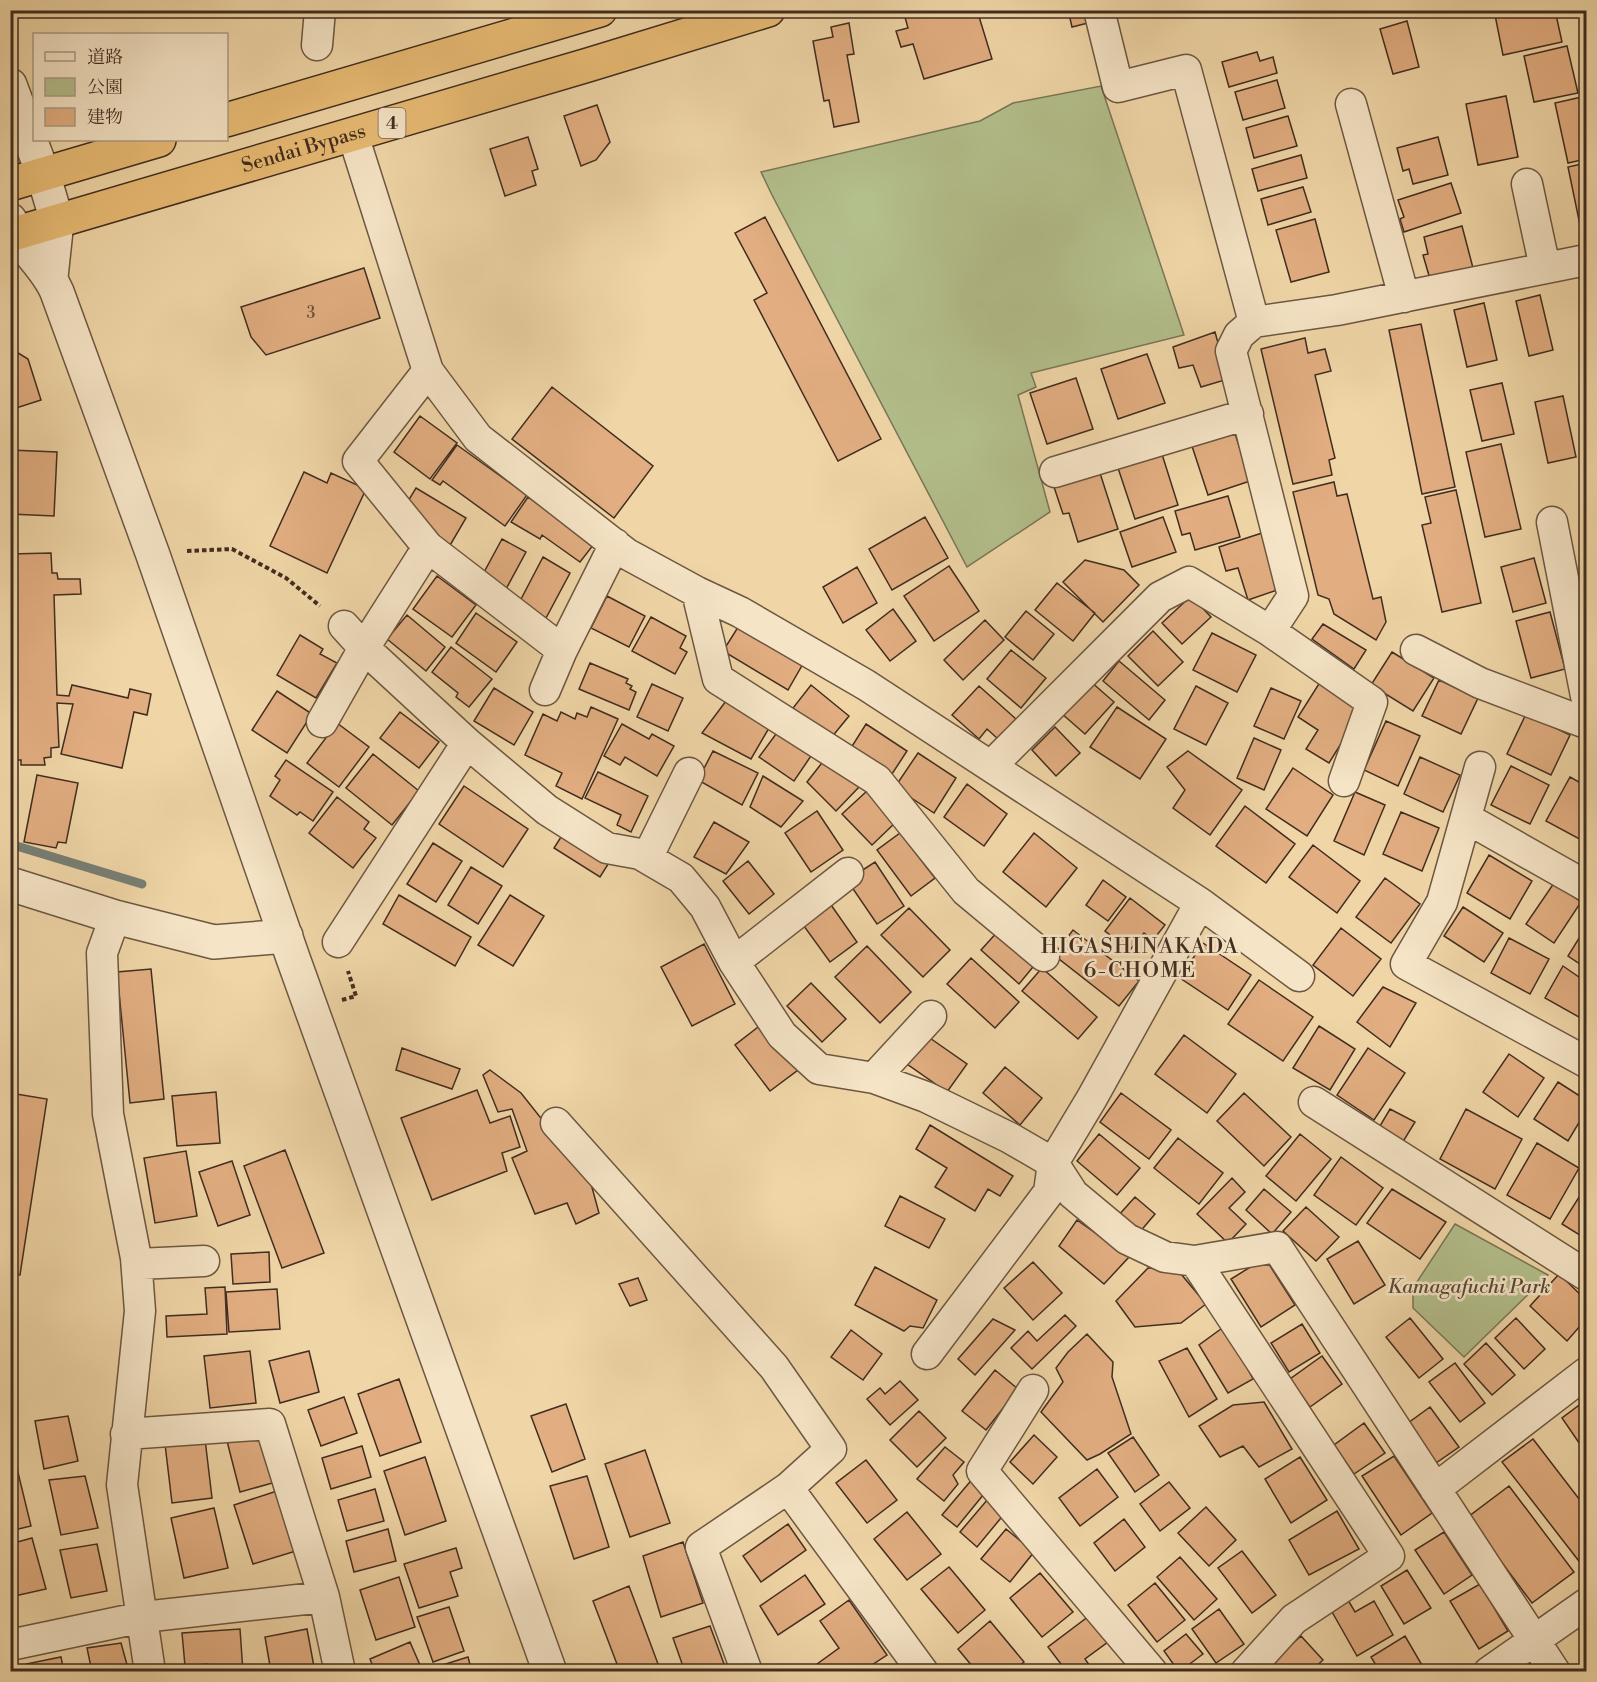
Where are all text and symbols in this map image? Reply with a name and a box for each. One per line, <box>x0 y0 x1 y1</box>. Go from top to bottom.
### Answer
legend <box>33 33 228 141</box>
text: 道路 <box>87 46 123 69</box>
text: 公園 <box>87 76 123 99</box>
text: 建物 <box>87 106 123 129</box>
road number: 4 <box>378 108 406 138</box>
street label: Sendai Bypass <box>238 119 369 179</box>
house number: 3 <box>307 303 316 323</box>
district label: HIGASHINAKADA 6-CHOME <box>1041 934 1239 984</box>
park label: Kamagafuchi Park <box>1387 1275 1551 1300</box>

